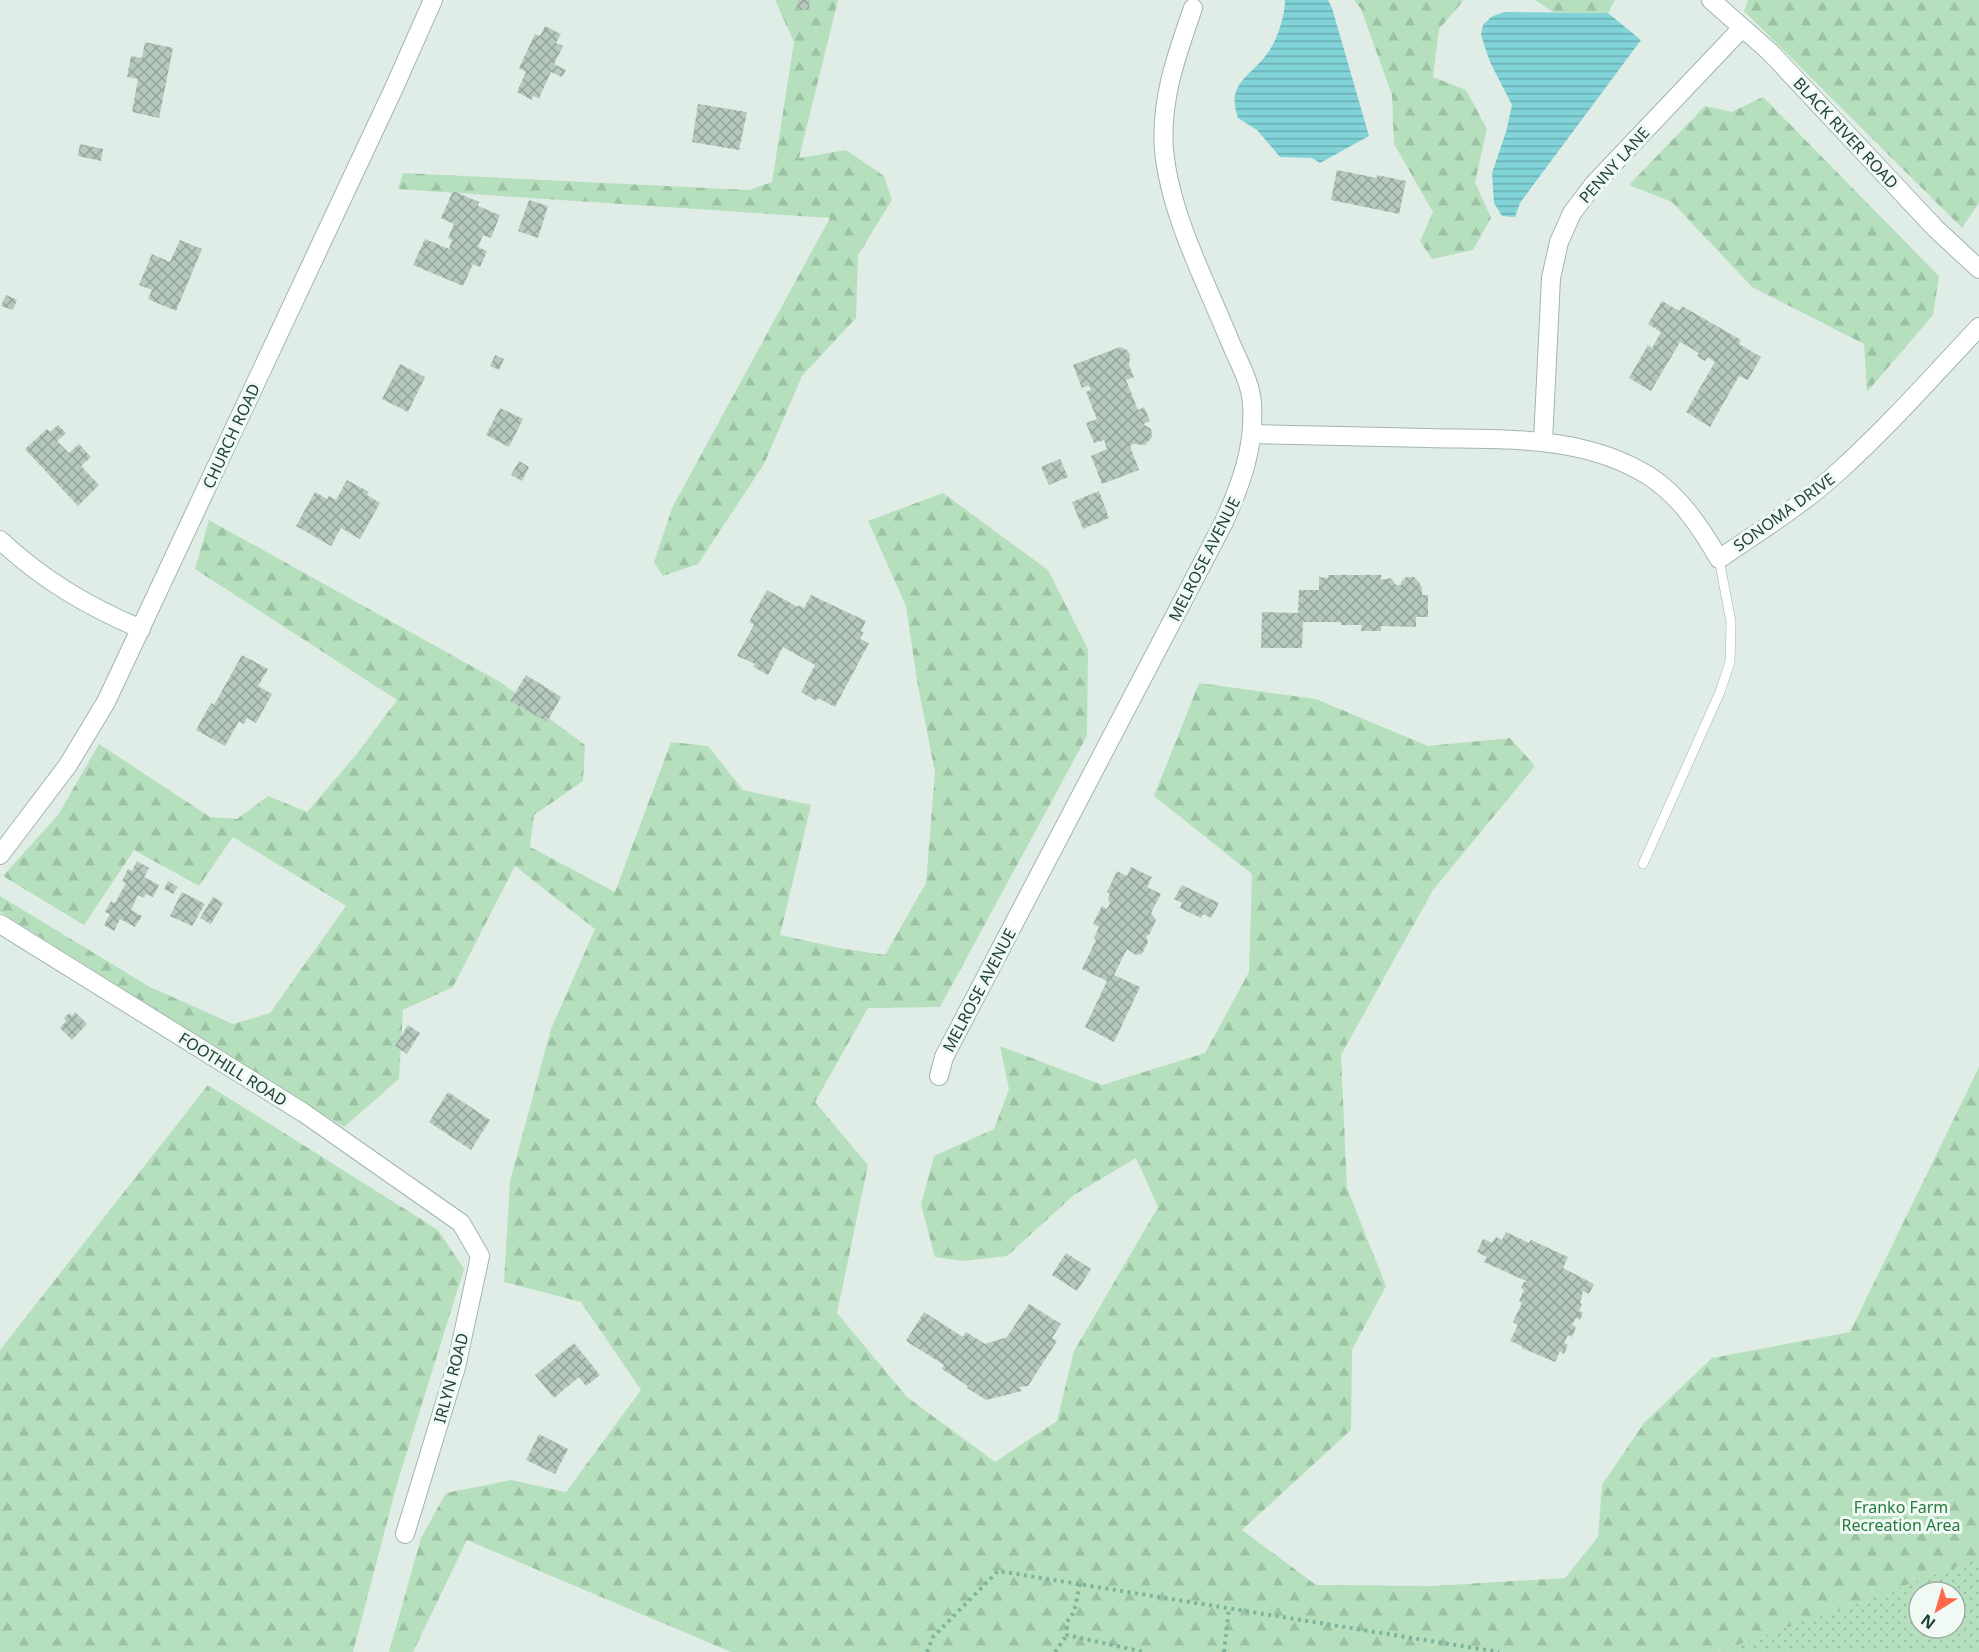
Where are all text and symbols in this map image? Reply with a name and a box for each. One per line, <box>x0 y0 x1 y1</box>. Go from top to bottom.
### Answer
street label: BLACK RIVER ROAD <box>1789 73 1903 193</box>
street label: PENNY LANE <box>1574 122 1654 208</box>
street label: CHURCH ROAD <box>197 380 265 492</box>
street label: SONOMA DRIVE <box>1729 468 1839 556</box>
street label: MELROSE AVENUE <box>1163 493 1245 625</box>
street label: MELROSE AVENUE <box>937 924 1021 1056</box>
street label: FOOTHILL ROAD <box>175 1027 291 1111</box>
street label: IRLYN ROAD <box>428 1330 474 1426</box>
park label: Franko Farm Recreation Area <box>1841 1496 1961 1536</box>
north arrow <box>1907 1580 1967 1640</box>
text: N <box>1916 1609 1940 1635</box>

